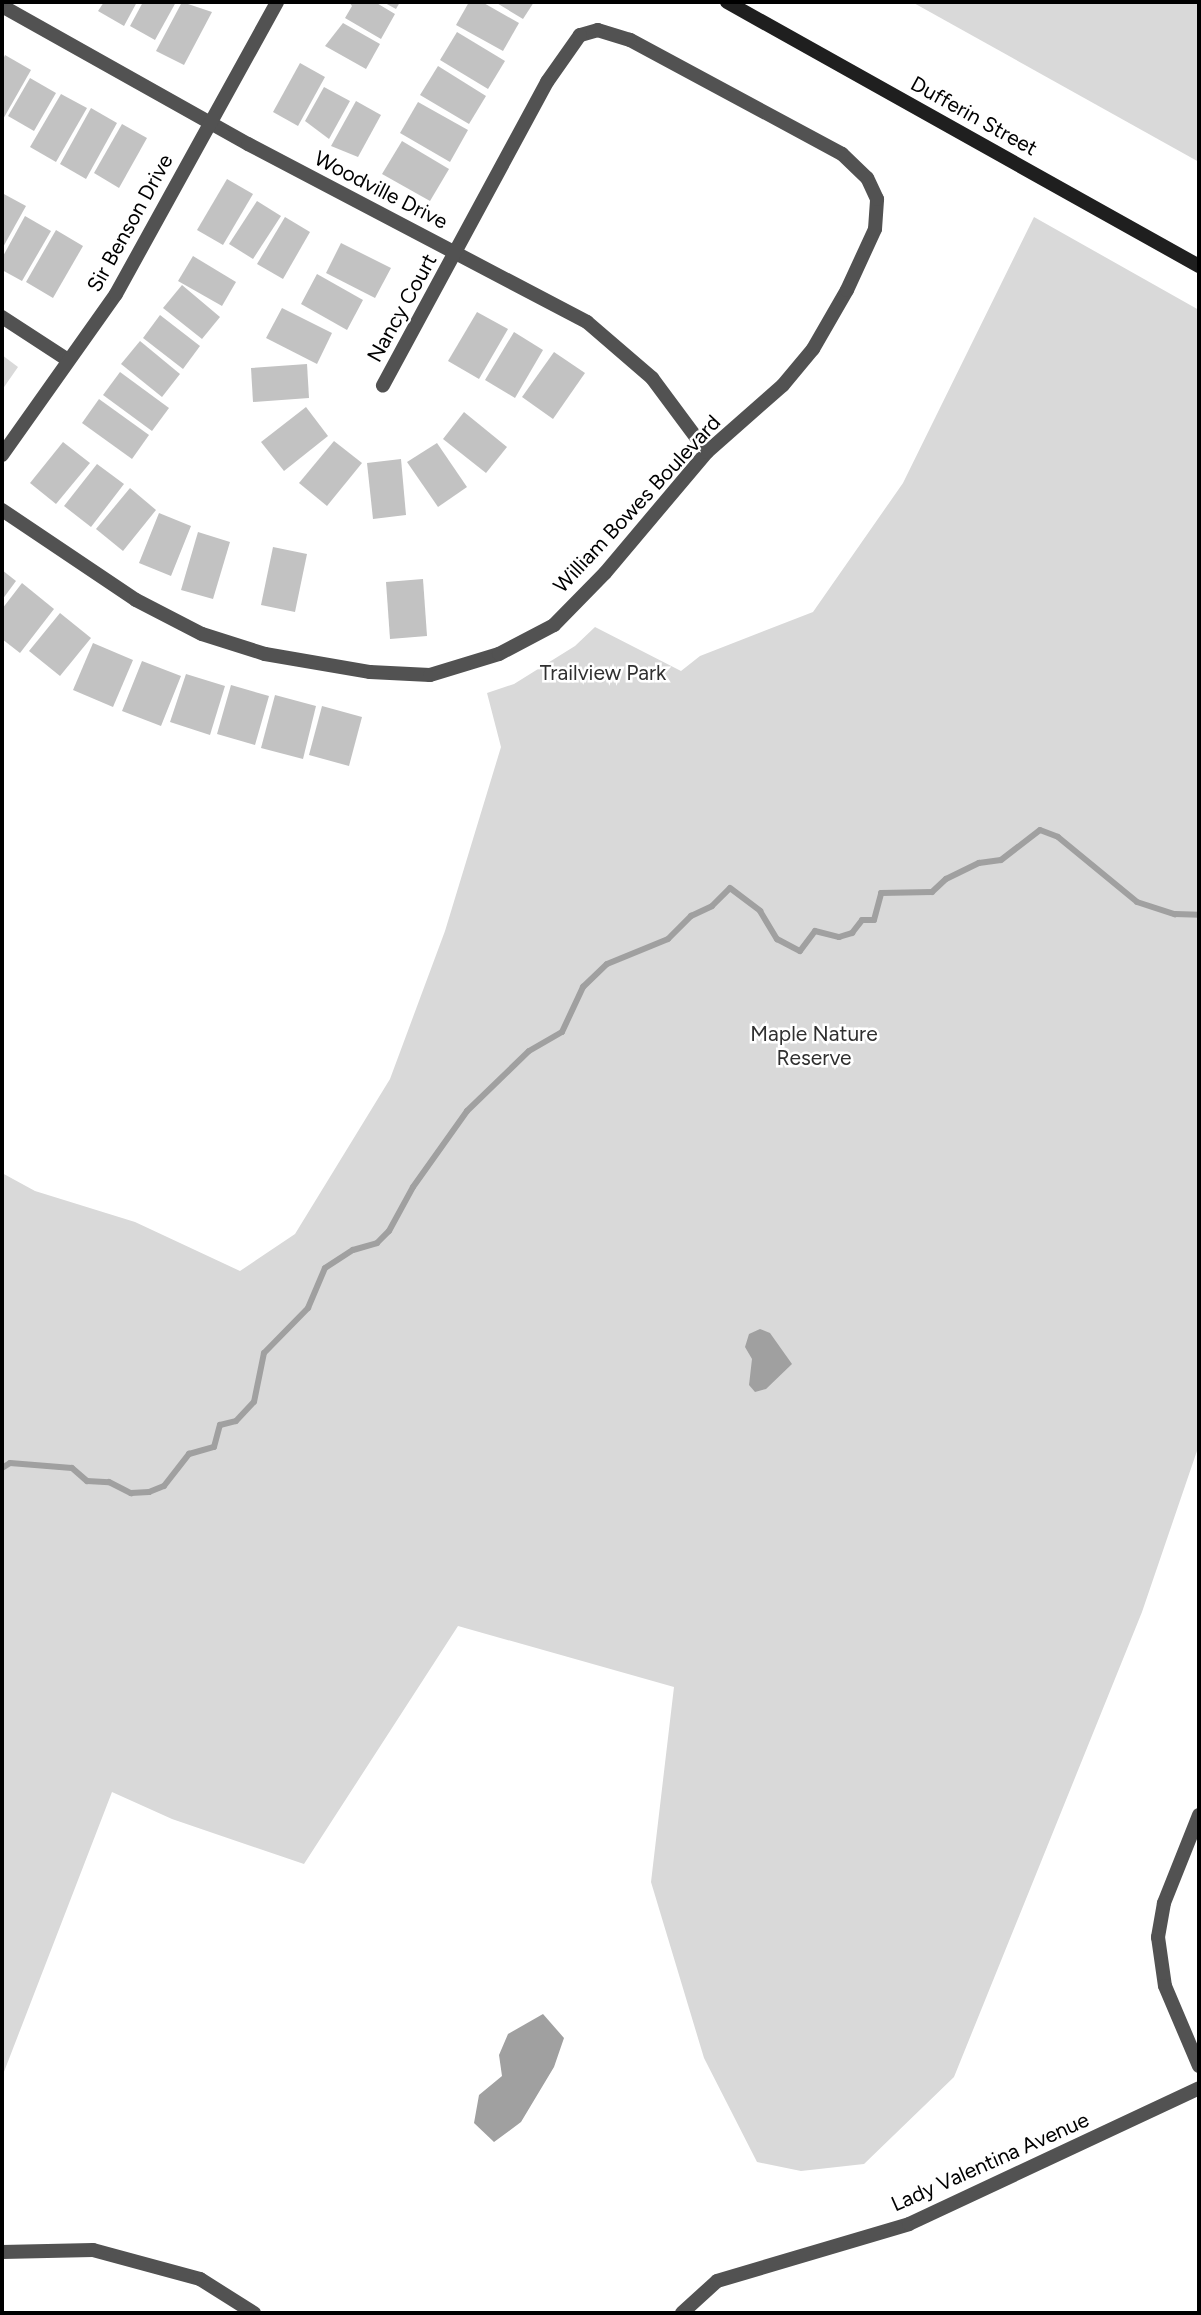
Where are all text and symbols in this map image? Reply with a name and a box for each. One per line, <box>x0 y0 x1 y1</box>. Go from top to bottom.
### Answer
street label: Dufferin Street <box>906 71 1042 161</box>
street label: Woodville Drive <box>310 146 452 234</box>
street label: Sir Benson Drive <box>82 150 178 296</box>
street label: Nancy Court <box>362 249 442 367</box>
street label: William Bowes Boulevard <box>548 410 726 598</box>
park label: Trailview Park <box>540 660 666 686</box>
park label: Maple Nature Reserve <box>750 1021 878 1071</box>
street label: Lady Valentina Avenue <box>887 2107 1093 2217</box>

